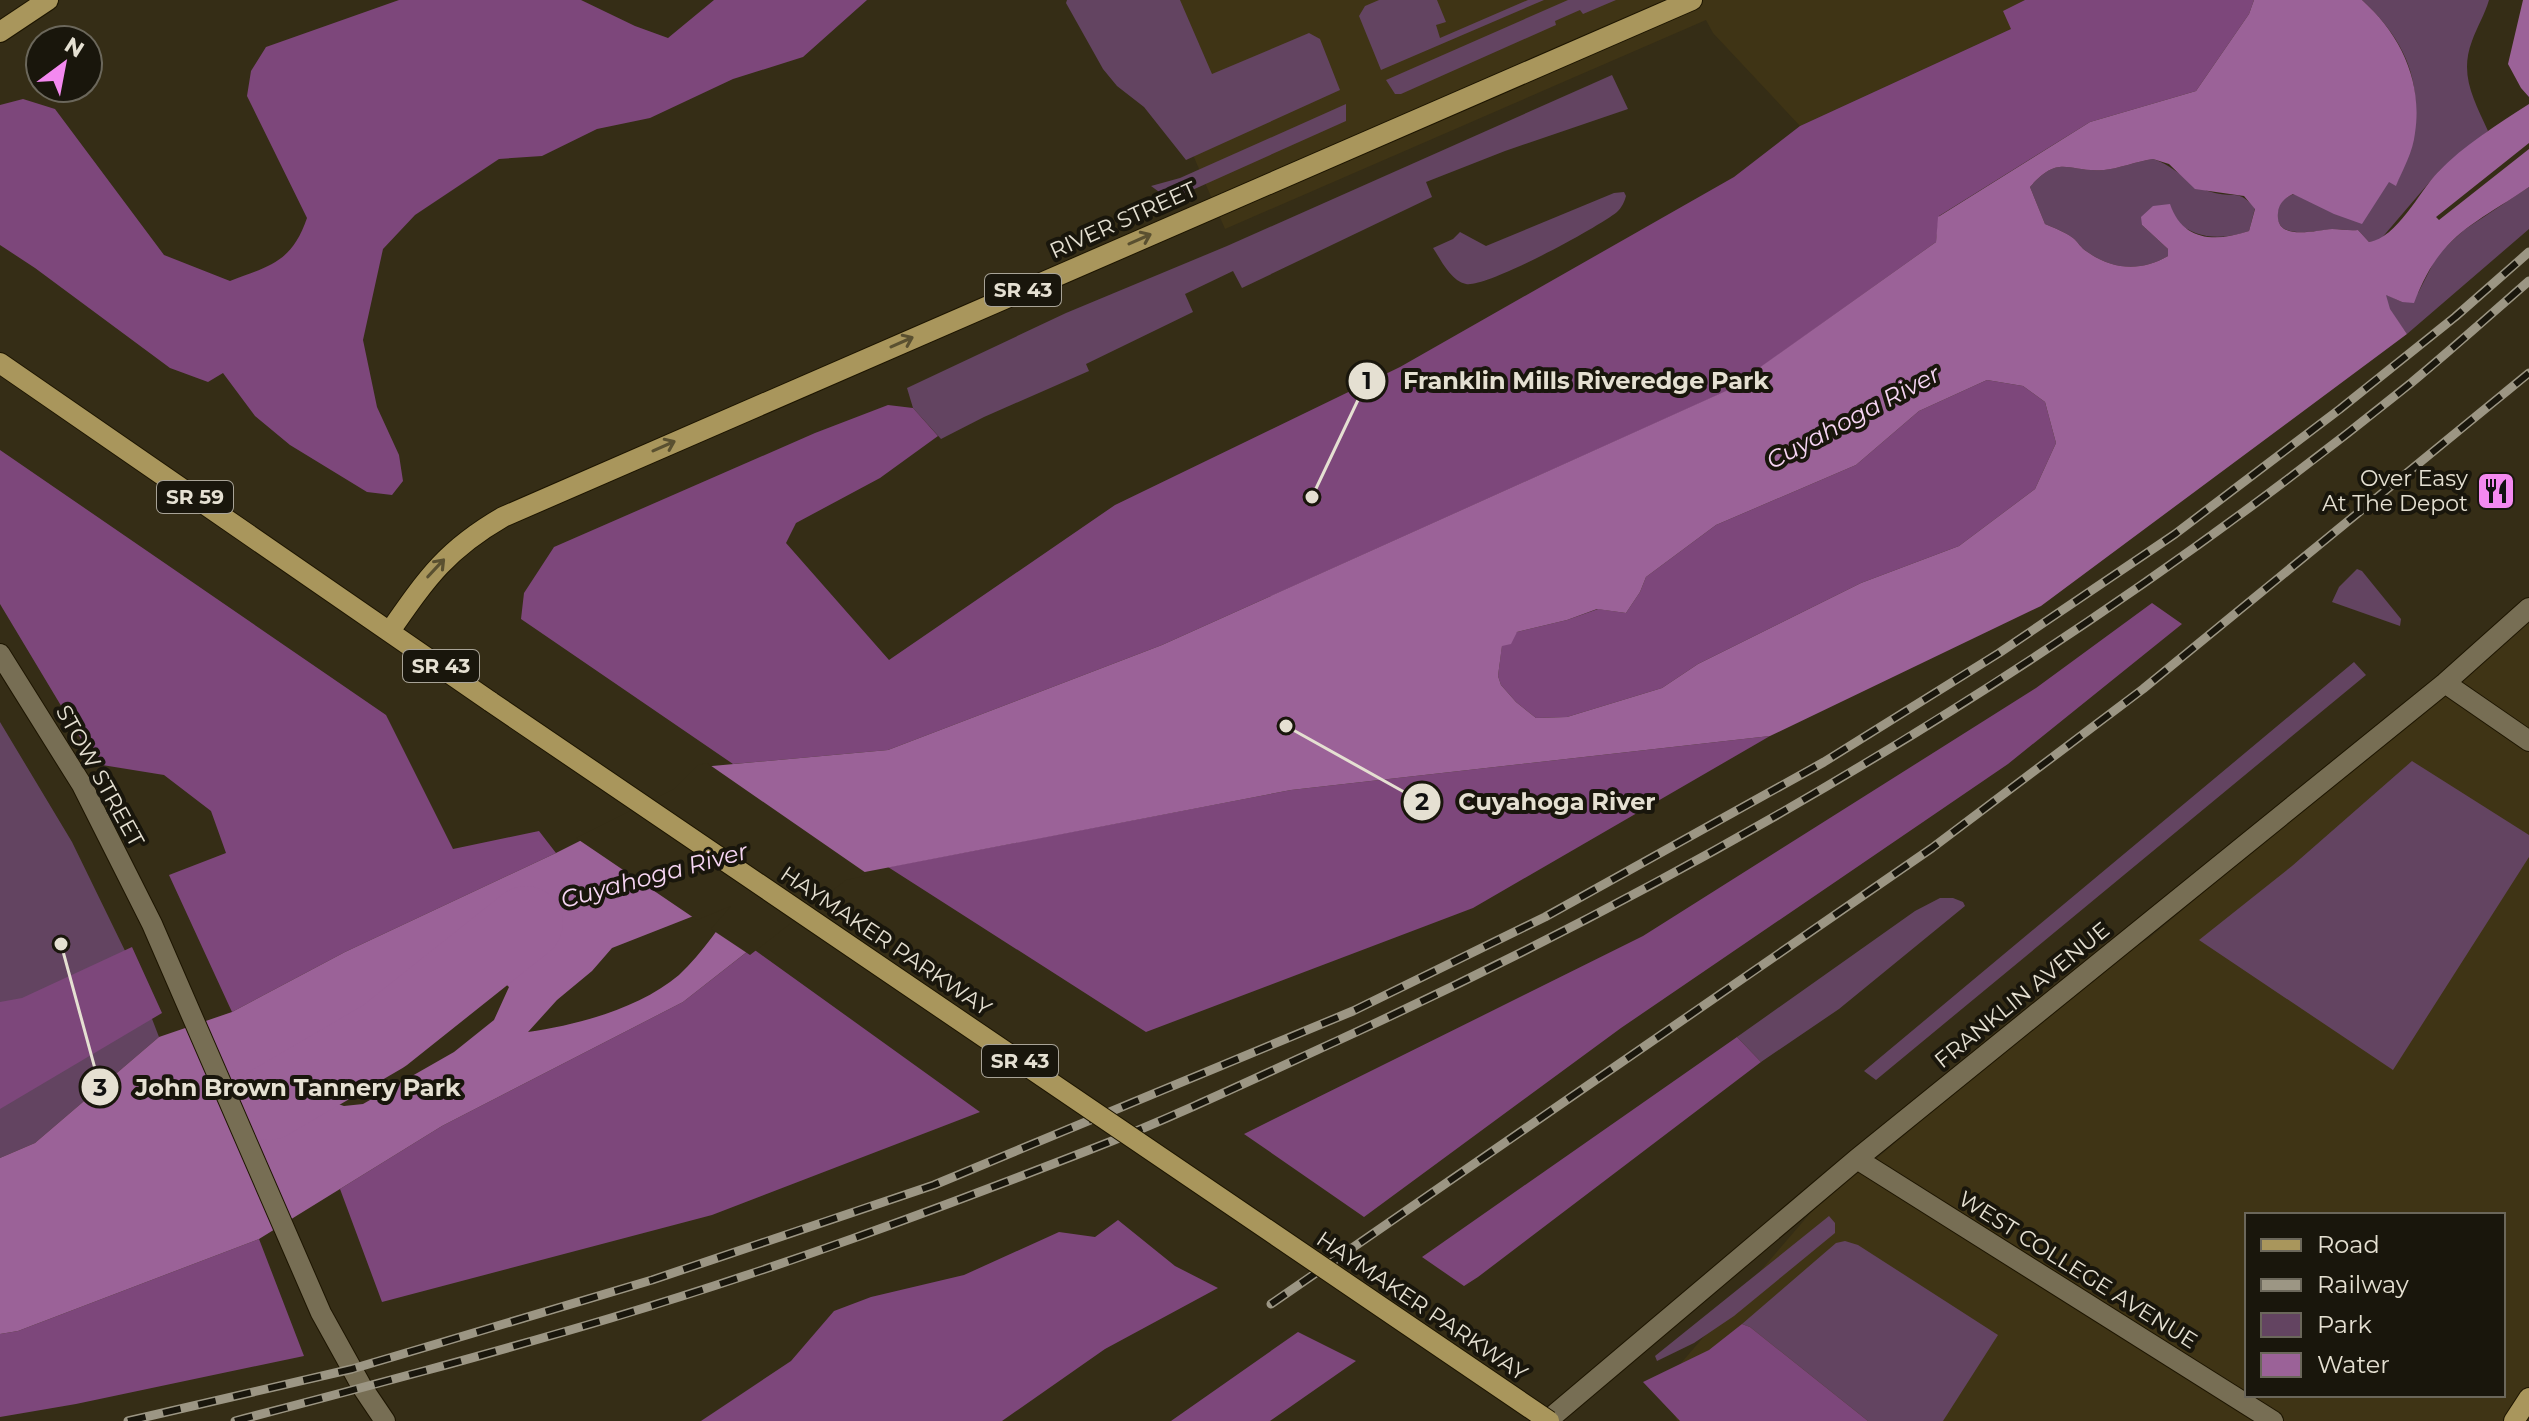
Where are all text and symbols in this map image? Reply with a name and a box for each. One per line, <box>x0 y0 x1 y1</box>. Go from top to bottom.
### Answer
north arrow <box>24 24 104 104</box>
text: N <box>60 31 89 64</box>
street label: RIVER STREET <box>1046 175 1201 264</box>
one-way arrow <box>1127 230 1152 245</box>
road number: SR 43 <box>985 274 1061 306</box>
one-way arrow <box>889 334 914 349</box>
callout: Franklin Mills Riveredge Park <box>1347 357 1785 405</box>
water label: Cuyahoga River <box>1761 358 1946 475</box>
text: 1 <box>1362 366 1372 395</box>
text: Franklin Mills Riveredge Park <box>1403 366 1769 395</box>
one-way arrow <box>651 438 675 453</box>
place label: Over Easy At The Depot <box>2322 465 2468 517</box>
restaurant icon: Over Easy At The Depot <box>2475 470 2517 512</box>
road number: SR 59 <box>157 481 233 513</box>
one-way arrow <box>427 558 446 578</box>
road number: SR 43 <box>403 650 479 682</box>
street label: STOW STREET <box>50 700 150 852</box>
callout: Cuyahoga River <box>1402 778 1672 826</box>
text: 2 <box>1415 787 1429 816</box>
text: Cuyahoga River <box>1458 787 1656 816</box>
water label: Cuyahoga River <box>557 836 752 914</box>
street label: HAYMAKER PARKWAY <box>775 860 997 1022</box>
street label: FRANKLIN AVENUE <box>1929 916 2115 1074</box>
road number: SR 43 <box>982 1045 1058 1077</box>
callout: John Brown Tannery Park <box>80 1063 477 1111</box>
text: 3 <box>92 1073 107 1102</box>
text: John Brown Tannery Park <box>134 1073 461 1102</box>
street label: WEST COLLEGE AVENUE <box>1954 1185 2202 1355</box>
legend <box>2245 1213 2505 1397</box>
street label: HAYMAKER PARKWAY <box>1311 1225 1533 1387</box>
text: Road <box>2317 1230 2380 1259</box>
text: Railway <box>2317 1270 2409 1299</box>
text: Park <box>2317 1310 2372 1339</box>
text: Water <box>2317 1350 2390 1379</box>

